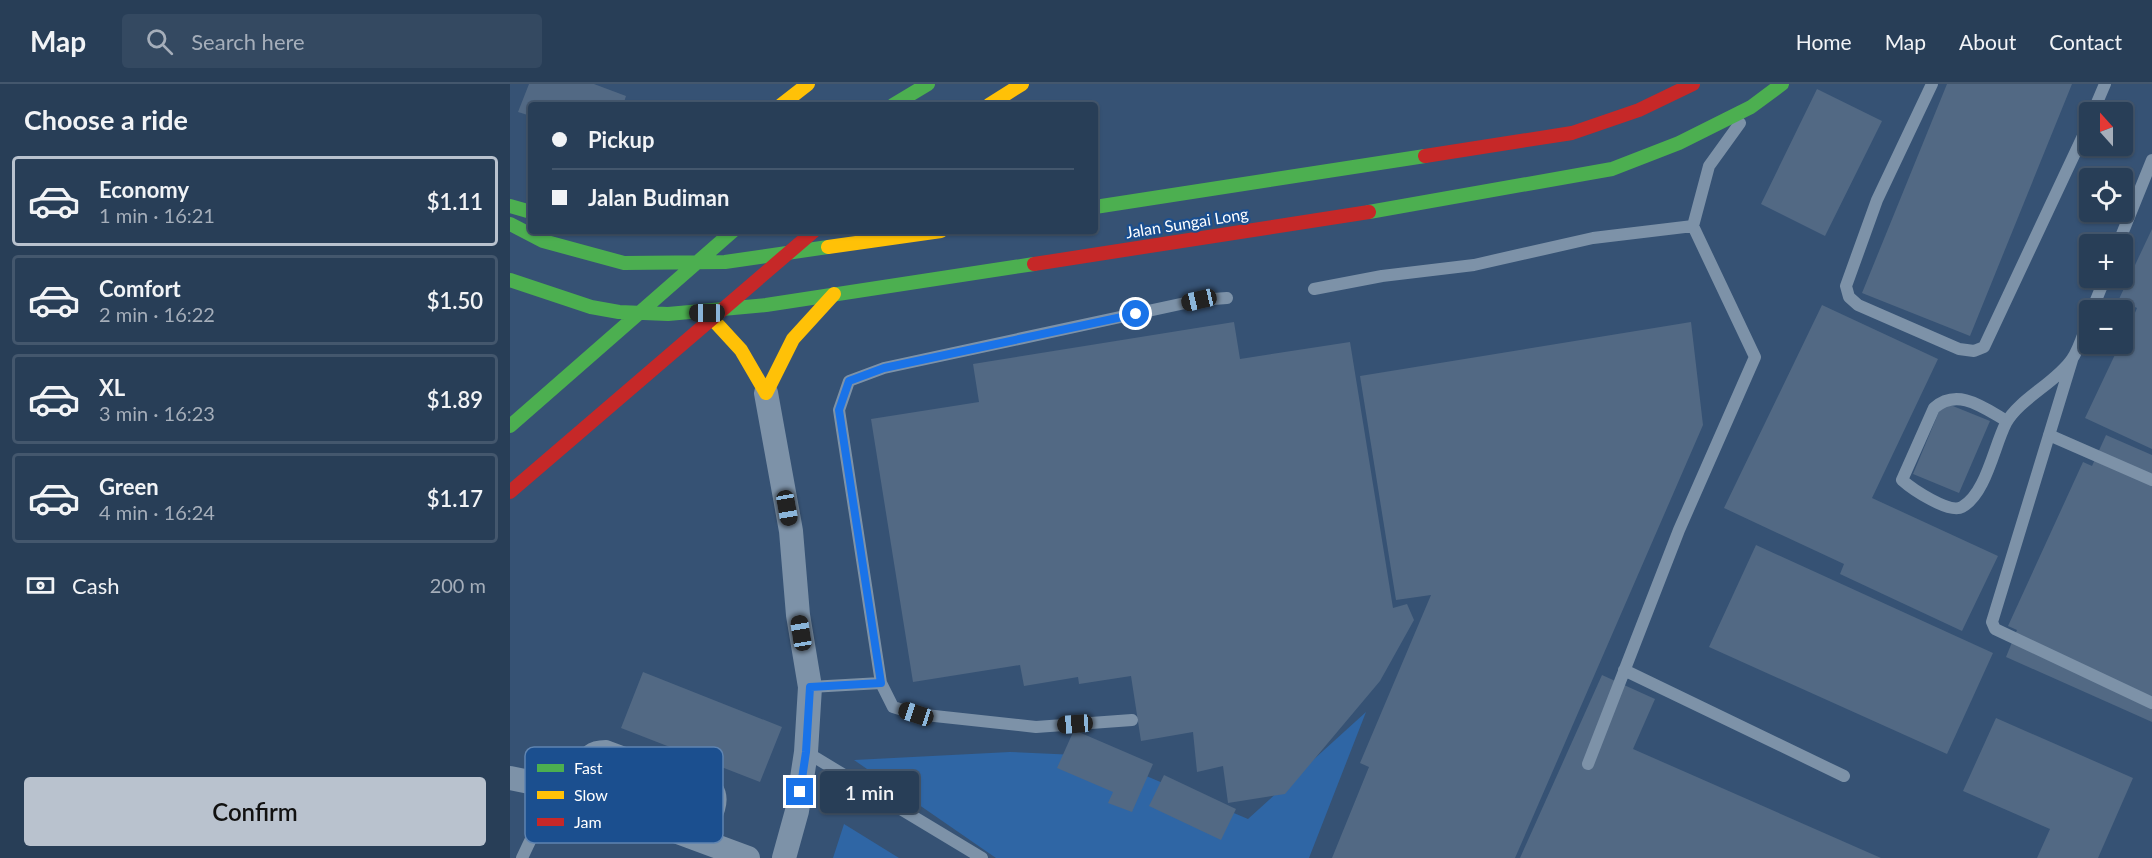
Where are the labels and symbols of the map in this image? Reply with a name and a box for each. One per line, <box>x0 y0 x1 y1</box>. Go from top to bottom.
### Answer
north arrow <box>2079 102 2133 156</box>
street label: Jalan Sungai Long <box>1124 203 1249 242</box>
car <box>1179 287 1219 313</box>
route start <box>1122 300 1149 327</box>
car <box>689 304 725 322</box>
car <box>775 489 799 527</box>
car <box>789 614 813 652</box>
car <box>896 700 936 728</box>
car <box>1056 714 1094 734</box>
legend <box>525 747 723 843</box>
text: Fast <box>574 758 603 777</box>
callout: 1 min <box>821 771 920 813</box>
route end <box>786 778 813 805</box>
text: Slow <box>574 785 608 804</box>
text: Jam <box>574 812 602 831</box>

